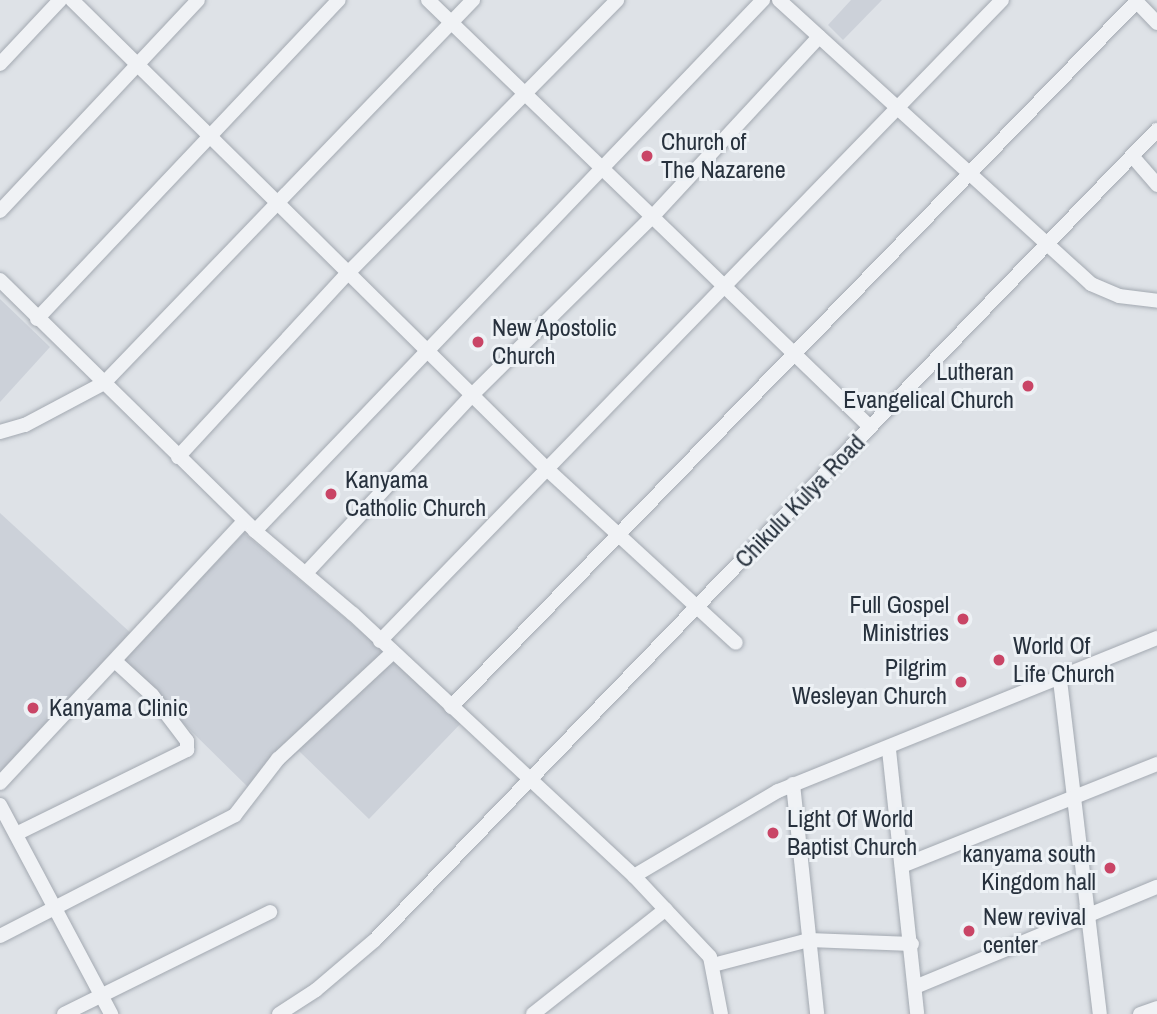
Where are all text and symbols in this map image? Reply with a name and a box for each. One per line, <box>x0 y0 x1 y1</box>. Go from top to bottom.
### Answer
place label: Church of The Nazarene <box>661 128 786 184</box>
marker: Church of The Nazarene <box>639 148 655 164</box>
place label: New Apostolic Church <box>492 314 618 370</box>
marker: New Apostolic Church <box>470 334 486 350</box>
place label: Lutheran Evangelical Church <box>843 358 1014 414</box>
marker: Lutheran Evangelical Church <box>1020 378 1036 394</box>
street label: Chikulu Kulya Road <box>729 428 871 574</box>
place label: Kanyama Catholic Church <box>345 466 486 522</box>
marker: Kanyama Catholic Church <box>323 486 339 502</box>
place label: Full Gospel Ministries <box>849 591 949 647</box>
marker: Full Gospel Ministries <box>955 611 971 627</box>
place label: World Of Life Church <box>1013 632 1115 688</box>
marker: World Of Life Church <box>991 652 1007 668</box>
place label: Pilgrim Wesleyan Church <box>792 654 947 710</box>
marker: Pilgrim Wesleyan Church <box>953 674 969 690</box>
place label: Kanyama Clinic <box>49 694 188 722</box>
marker: Kanyama Clinic <box>23 698 43 718</box>
place label: Light Of World Baptist Church <box>787 805 917 861</box>
marker: Light Of World Baptist Church <box>765 825 781 841</box>
place label: kanyama south Kingdom hall <box>963 840 1096 896</box>
marker: kanyama south Kingdom hall <box>1102 860 1118 876</box>
place label: New revival center <box>983 903 1086 959</box>
marker: New revival center <box>961 923 977 939</box>

